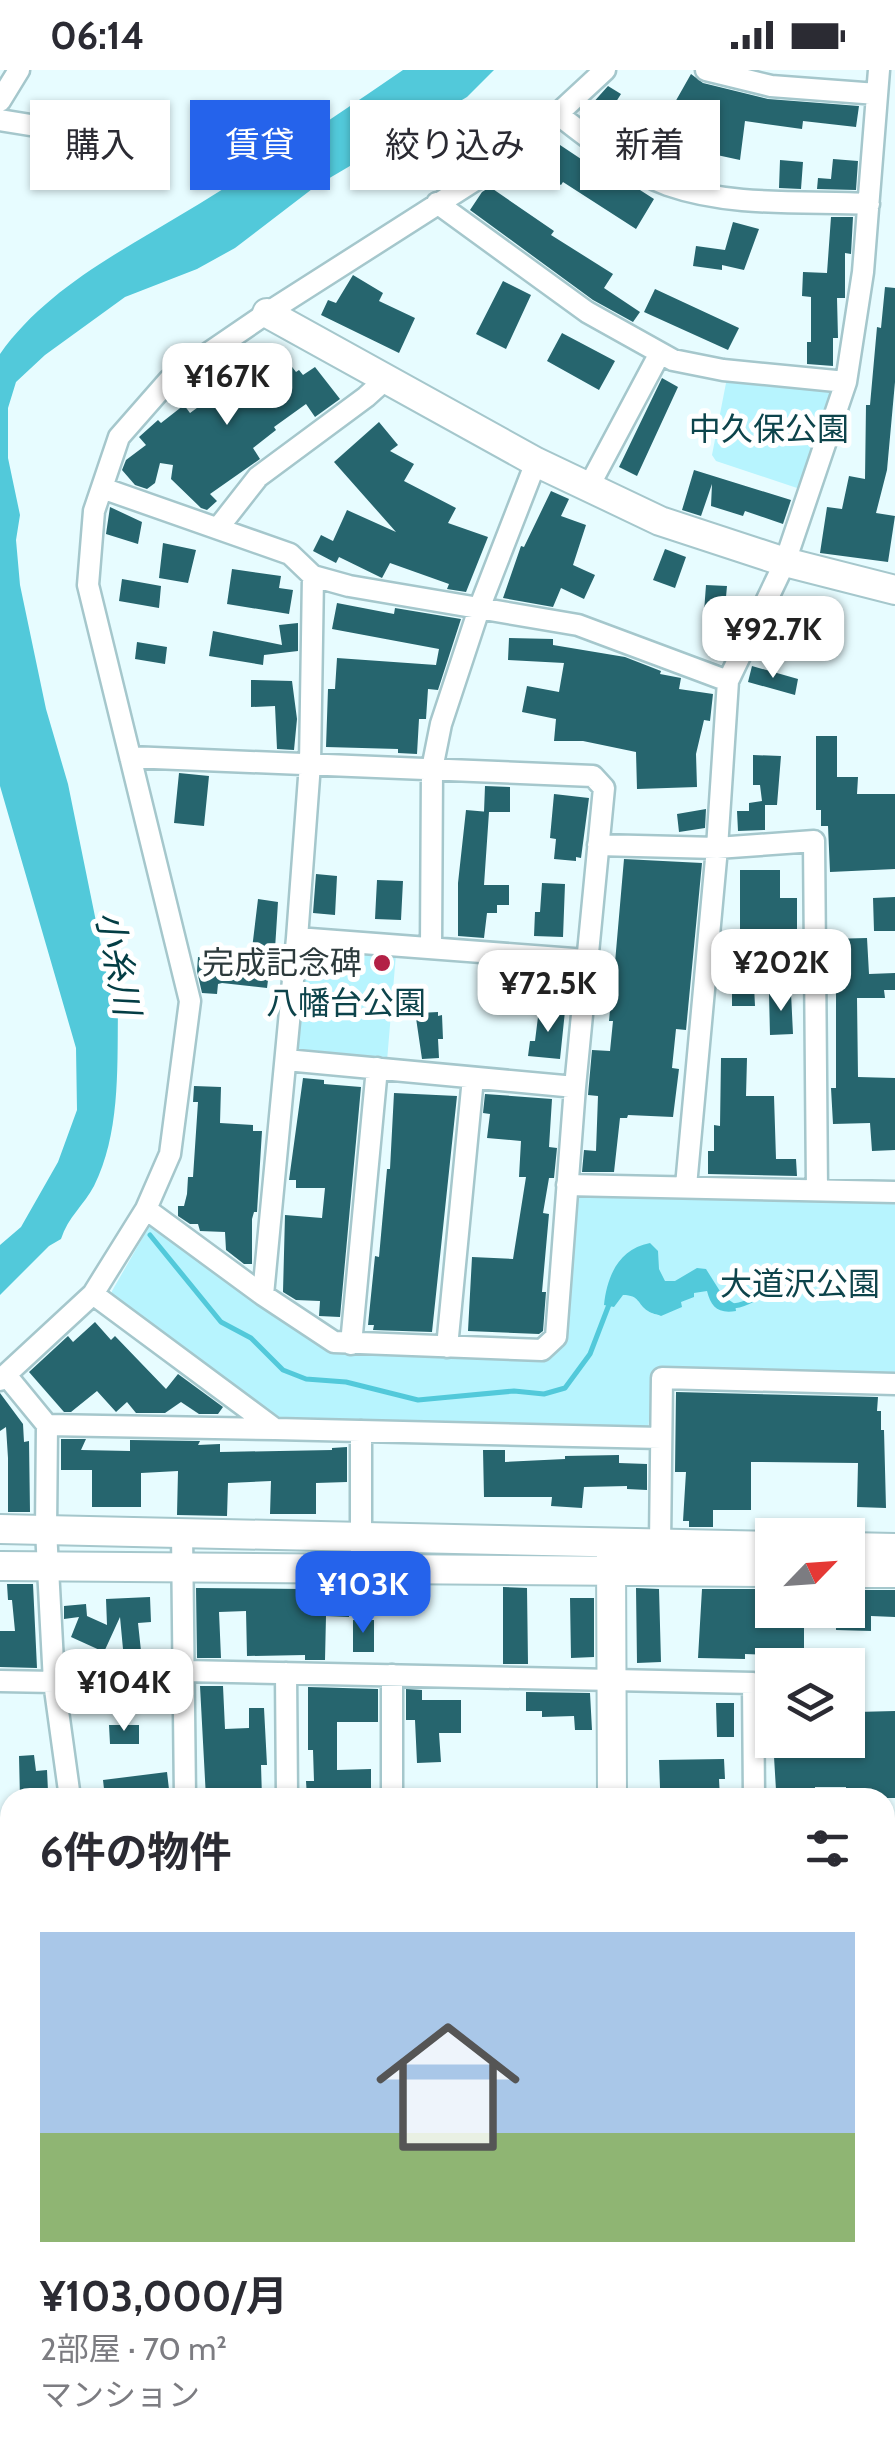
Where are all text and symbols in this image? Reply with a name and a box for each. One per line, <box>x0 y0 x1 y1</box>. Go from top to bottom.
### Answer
text: 06:14 <box>50 12 144 59</box>
chip: 購入 <box>30 100 170 190</box>
chip: 賃貸 <box>190 100 330 190</box>
chip: 絞り込み <box>350 100 560 190</box>
chip: 新着 <box>580 100 720 190</box>
pin: ¥167K <box>157 343 297 428</box>
text: ¥167K <box>184 356 270 395</box>
park label: 中久保公園 <box>689 409 849 448</box>
pin: ¥92.7K <box>692 596 854 681</box>
text: ¥92.7K <box>724 609 822 648</box>
water label: 小糸川 <box>87 907 150 1022</box>
pin: ¥202K <box>711 929 851 1014</box>
text: ¥202K <box>733 942 829 981</box>
place label: 完成記念碑 <box>202 943 362 982</box>
pin: ¥72.5K <box>467 950 629 1035</box>
marker: 完成記念碑 <box>371 952 393 974</box>
text: ¥72.5K <box>500 963 596 1002</box>
park label: 八幡台公園 <box>266 983 426 1022</box>
park label: 大道沢公園 <box>720 1264 880 1303</box>
north arrow <box>755 1518 865 1628</box>
map controls <box>755 1518 865 1758</box>
pin: ¥103K <box>293 1551 433 1636</box>
text: ¥103K <box>317 1564 409 1603</box>
button: layers <box>755 1648 865 1758</box>
pin: ¥104K <box>54 1649 194 1734</box>
text: ¥104K <box>77 1662 171 1701</box>
icon: filters <box>800 1821 855 1876</box>
text: 6件の物件 <box>40 1826 232 1878</box>
icon: home <box>358 1997 538 2177</box>
text: ¥103,000/月 <box>40 2270 288 2322</box>
text: 2部屋 · 70 m² <box>40 2329 227 2368</box>
text: マンション <box>40 2375 200 2414</box>

